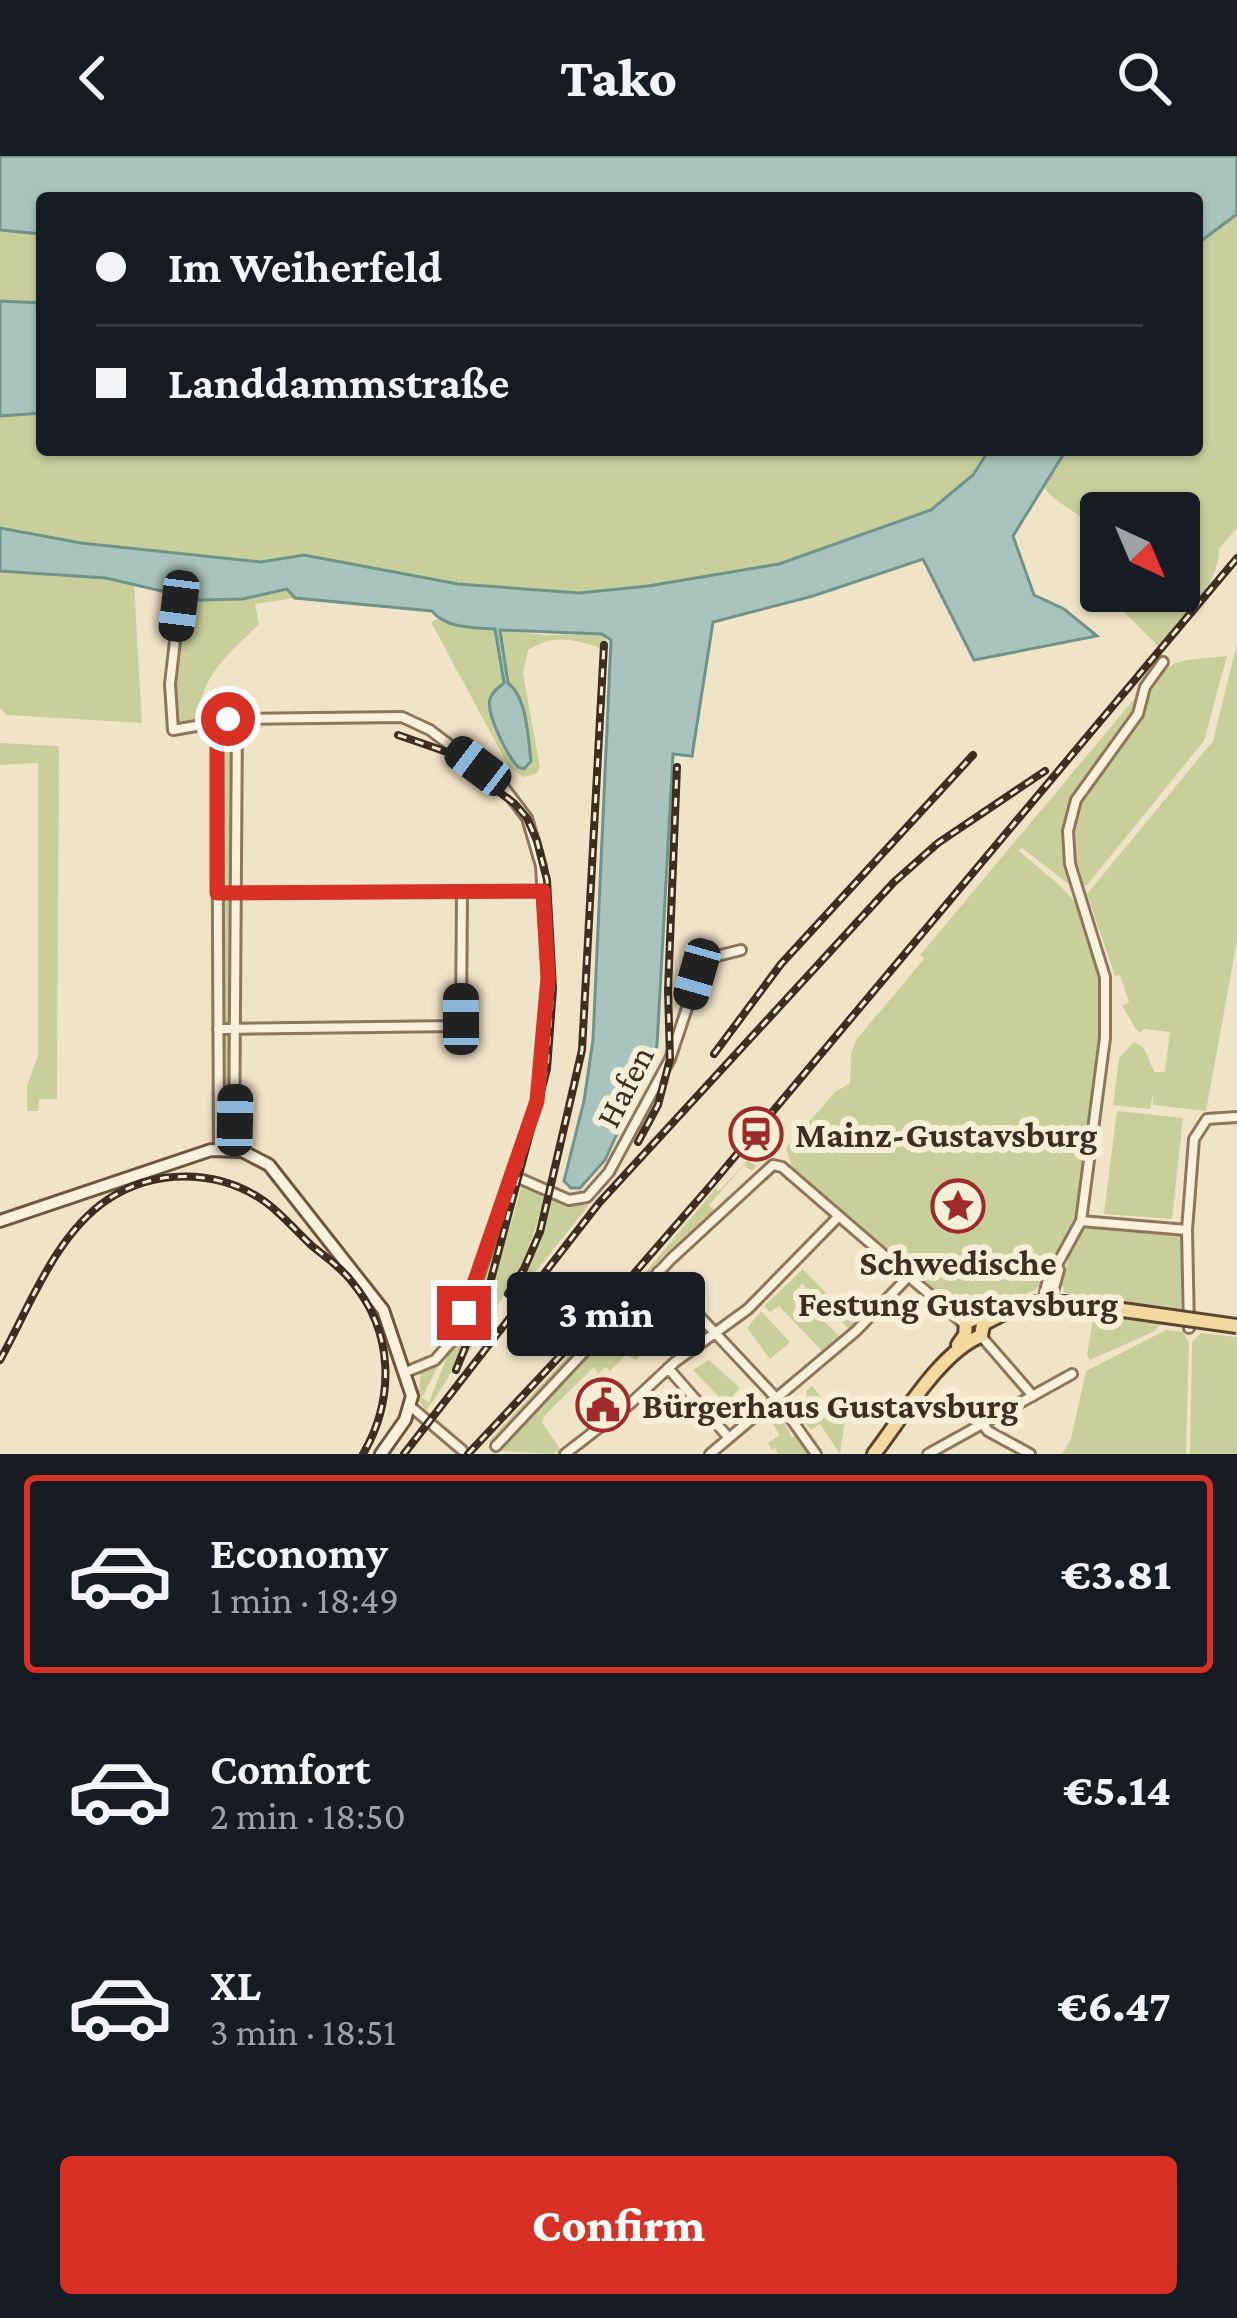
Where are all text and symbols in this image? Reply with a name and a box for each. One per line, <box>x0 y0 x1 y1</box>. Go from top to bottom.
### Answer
icon: back <box>60 45 126 111</box>
icon: search <box>1111 45 1177 111</box>
text: Tako <box>560 48 677 108</box>
text: Im Weiherfeld <box>168 242 442 292</box>
text: Landdammstraße <box>168 358 509 408</box>
north arrow <box>1080 492 1200 612</box>
map controls <box>1080 492 1200 612</box>
car <box>157 568 201 644</box>
route start <box>201 692 255 746</box>
car <box>438 730 518 802</box>
car <box>670 934 724 1014</box>
car <box>443 983 479 1055</box>
street label: Hafen <box>588 1039 662 1134</box>
car <box>216 1084 254 1156</box>
station icon: Mainz-Gustavsburg <box>728 1106 784 1162</box>
place label: Mainz-Gustavsburg <box>795 1115 1098 1155</box>
place icon: Schwedische Festung Gustavsburg <box>930 1178 986 1234</box>
place label: Schwedische Festung Gustavsburg <box>798 1243 1118 1324</box>
callout: 3 min <box>506 1271 704 1355</box>
route end <box>437 1286 491 1340</box>
text: 3 min <box>558 1292 654 1335</box>
public building icon: Bürgerhaus Gustavsburg <box>575 1377 631 1433</box>
place label: Bürgerhaus Gustavsburg <box>642 1386 1018 1426</box>
icon: car <box>66 1520 174 1628</box>
text: Economy <box>210 1528 388 1578</box>
text: €3.81 <box>1061 1549 1171 1599</box>
text: 1 min · 18:49 <box>210 1578 399 1621</box>
icon: car <box>66 1736 174 1844</box>
text: Comfort <box>210 1744 371 1794</box>
text: €5.14 <box>1063 1765 1171 1815</box>
text: 2 min · 18:50 <box>210 1794 406 1837</box>
icon: car <box>66 1952 174 2060</box>
text: XL <box>210 1960 261 2010</box>
text: €6.47 <box>1058 1981 1171 2031</box>
text: 3 min · 18:51 <box>210 2010 396 2053</box>
button: Confirm <box>60 2156 1177 2294</box>

